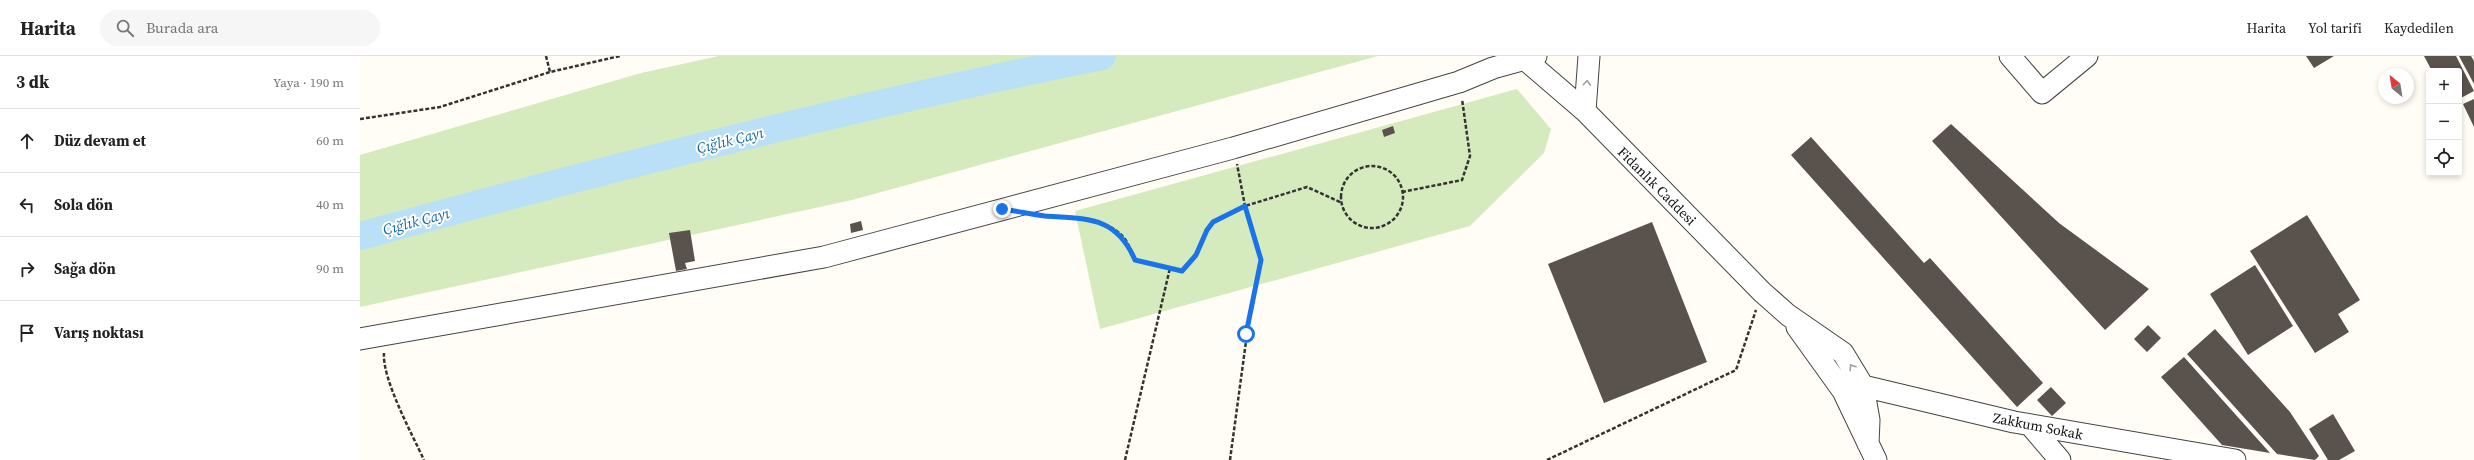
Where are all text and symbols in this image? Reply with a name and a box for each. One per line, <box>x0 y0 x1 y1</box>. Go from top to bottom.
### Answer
search box <box>100 10 380 46</box>
text: Harita <box>20 15 76 41</box>
icon: search <box>114 17 136 39</box>
text: Burada ara <box>146 17 219 38</box>
text: Harita <box>2247 18 2286 38</box>
text: Yol tarifi <box>2308 18 2362 38</box>
text: Kaydedilen <box>2384 18 2454 38</box>
north arrow <box>2378 68 2414 104</box>
map controls <box>2426 68 2462 176</box>
button: + <box>2426 68 2462 104</box>
text: 3 dk <box>16 70 49 94</box>
text: Yaya · 190 m <box>273 74 344 91</box>
one-way arrow <box>1582 80 1591 87</box>
button: − <box>2426 104 2462 140</box>
water label: Çığlık Çayı <box>694 121 766 158</box>
icon: ahead <box>16 130 38 152</box>
text: Düz devam et <box>54 130 146 151</box>
text: 60 m <box>316 132 344 149</box>
button: locate <box>2426 140 2462 176</box>
street label: Fidanlık Caddesi <box>1613 142 1701 230</box>
icon: left <box>16 194 38 216</box>
text: Sola dön <box>54 194 113 215</box>
text: 40 m <box>316 196 344 213</box>
route end <box>993 200 1011 218</box>
water label: Çığlık Çayı <box>380 202 452 240</box>
icon: right <box>16 258 38 280</box>
text: Sağa dön <box>54 258 116 279</box>
text: 90 m <box>316 260 344 277</box>
icon: arrive <box>16 322 38 344</box>
text: Varış noktası <box>54 322 144 343</box>
route start <box>1237 325 1255 343</box>
one-way arrow <box>1849 364 1856 371</box>
street label: Zakkum Sokak <box>1991 407 2085 445</box>

